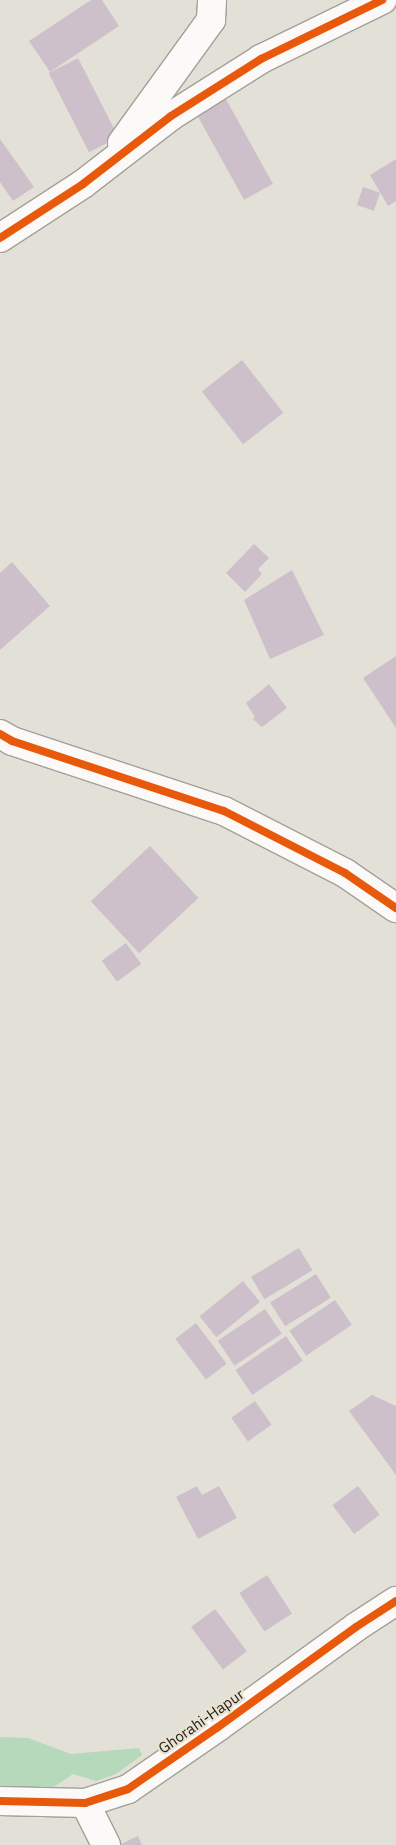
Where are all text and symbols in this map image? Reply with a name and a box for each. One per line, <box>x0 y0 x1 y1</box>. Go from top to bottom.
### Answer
street label: Ghorahi-Hapur <box>155 1685 247 1757</box>

